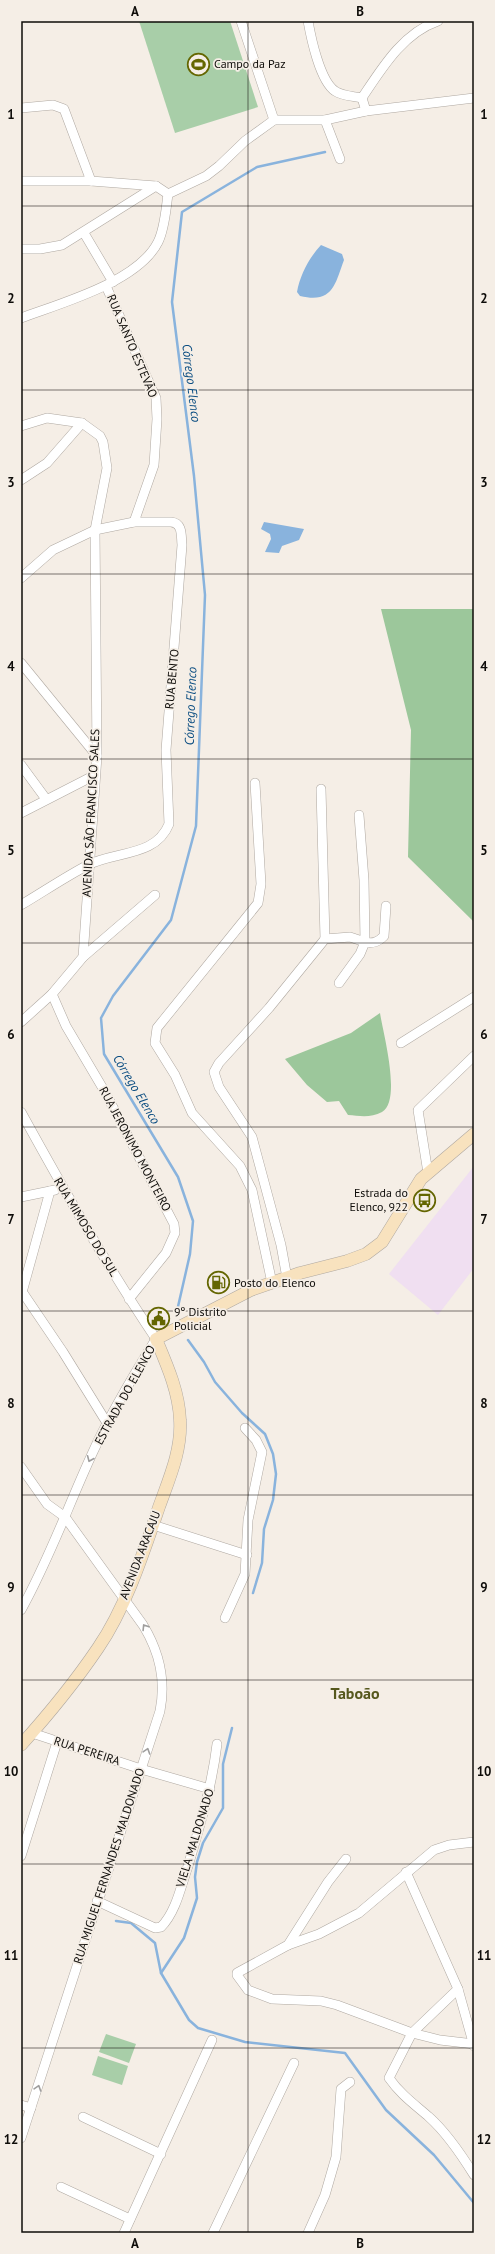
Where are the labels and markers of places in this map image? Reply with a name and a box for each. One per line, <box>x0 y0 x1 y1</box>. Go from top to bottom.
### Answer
sports icon: Campo da Paz <box>185 51 211 77</box>
place label: Campo da Paz <box>214 56 286 71</box>
place label: Estrada do Elenco, 922 <box>349 1185 408 1214</box>
bus stop icon: Estrada do Elenco, 922 <box>411 1187 437 1213</box>
fuel station icon: Posto do Elenco <box>206 1270 232 1296</box>
place label: Posto do Elenco <box>234 1275 316 1290</box>
place label: 9º Distrito Policial <box>174 1304 226 1333</box>
public building icon: 9º Distrito Policial <box>145 1306 171 1332</box>

